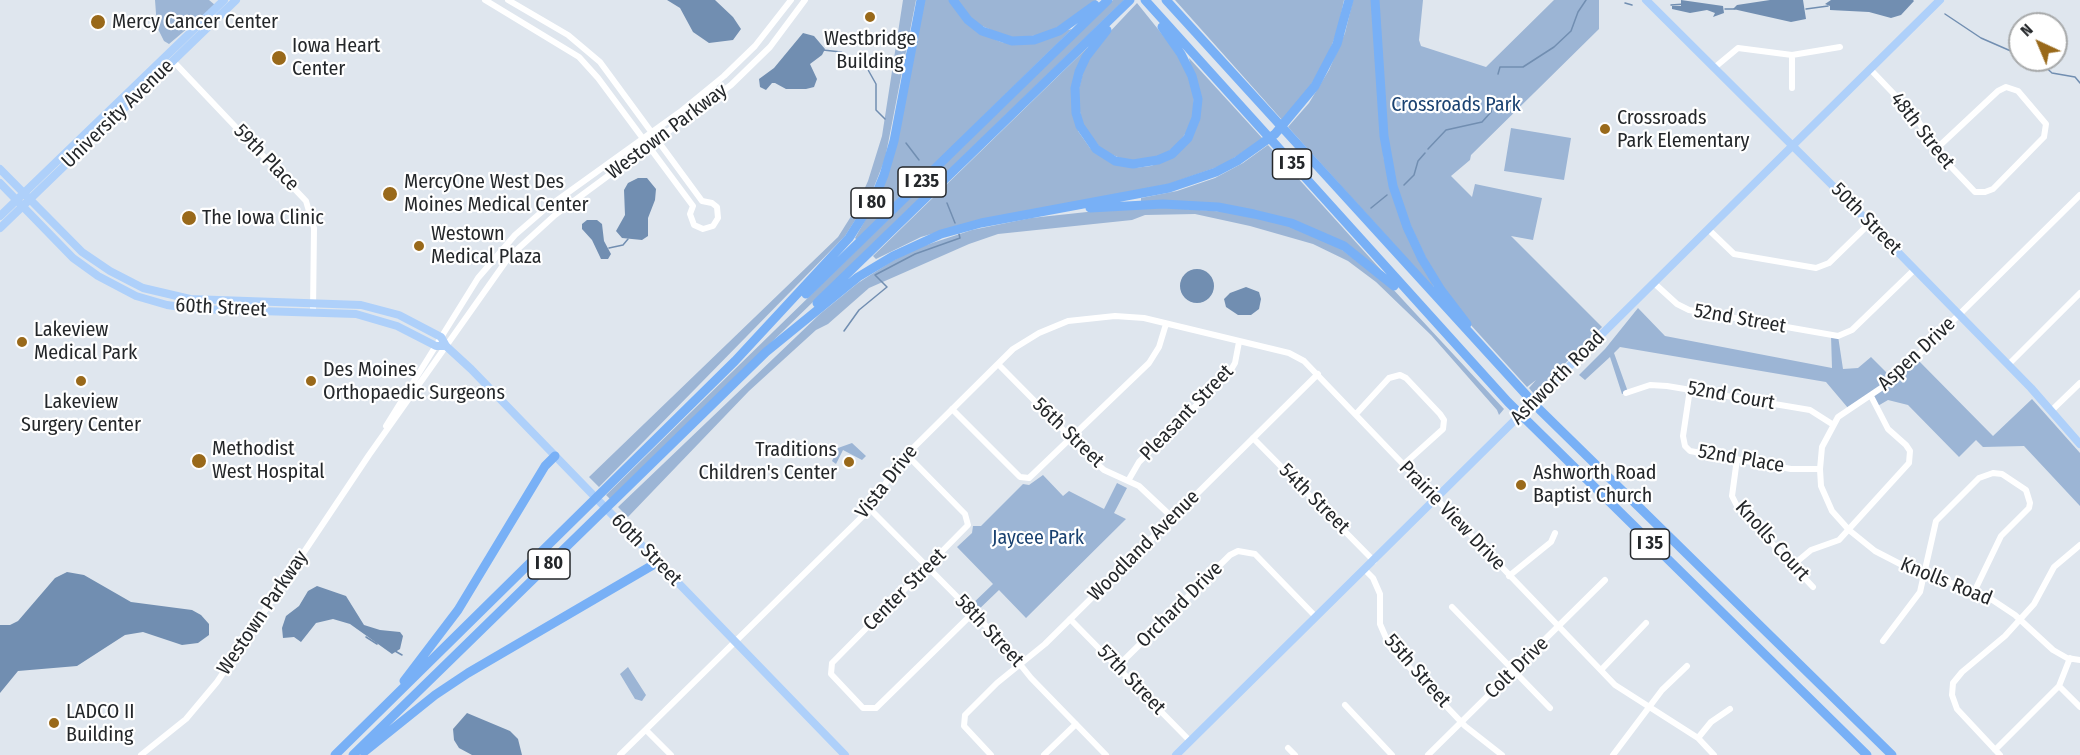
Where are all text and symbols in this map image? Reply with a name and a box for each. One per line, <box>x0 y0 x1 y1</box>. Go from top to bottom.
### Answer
place label: Mercy Cancer Center <box>112 10 278 34</box>
marker: Westbridge Building <box>863 10 877 24</box>
north arrow <box>2008 12 2068 72</box>
marker: Mercy Cancer Center <box>89 13 107 31</box>
text: N <box>2016 20 2037 40</box>
place label: Westbridge Building <box>824 27 916 74</box>
place label: Iowa Heart Center <box>292 34 380 81</box>
marker: Iowa Heart Center <box>270 49 288 67</box>
street label: University Avenue <box>57 54 179 174</box>
street label: Westown Parkway <box>602 79 732 185</box>
street label: 48th Street <box>1885 88 1959 174</box>
park label: Crossroads Park <box>1391 93 1521 117</box>
place label: Crossroads Park Elementary <box>1617 106 1749 153</box>
street label: 59th Place <box>228 120 304 196</box>
marker: Crossroads Park Elementary <box>1598 122 1612 136</box>
road number: I 35 <box>1272 149 1312 179</box>
road number: I 235 <box>898 167 946 197</box>
place label: MercyOne West Des Moines Medical Center <box>404 170 589 217</box>
street label: 50th Street <box>1826 178 1906 260</box>
marker: MercyOne West Des Moines Medical Center <box>381 185 399 203</box>
road number: I 80 <box>851 188 893 218</box>
place label: The Iowa Clinic <box>202 206 324 230</box>
marker: The Iowa Clinic <box>180 209 198 227</box>
place label: Westown Medical Plaza <box>431 222 541 269</box>
marker: Westown Medical Plaza <box>412 239 426 253</box>
street label: 60th Street <box>175 294 267 322</box>
street label: 52nd Street <box>1692 299 1788 339</box>
street label: Aspen Drive <box>1873 312 1961 396</box>
place label: Lakeview Medical Park <box>34 318 137 365</box>
street label: Ashworth Road <box>1506 326 1610 430</box>
marker: Lakeview Medical Park <box>15 335 29 349</box>
place label: Des Moines Orthopaedic Surgeons <box>323 358 505 405</box>
street label: Pleasant Street <box>1135 360 1239 466</box>
marker: Lakeview Surgery Center <box>74 374 88 388</box>
marker: Des Moines Orthopaedic Surgeons <box>304 374 318 388</box>
street label: 52nd Court <box>1686 377 1776 415</box>
place label: Lakeview Surgery Center <box>21 390 141 437</box>
street label: 56th Street <box>1027 393 1109 473</box>
place label: Methodist West Hospital <box>212 437 325 484</box>
place label: Traditions Children's Center <box>699 438 837 485</box>
street label: Vista Drive <box>851 440 923 524</box>
street label: 52nd Place <box>1696 440 1786 478</box>
marker: Methodist West Hospital <box>190 452 208 470</box>
marker: Traditions Children's Center <box>842 455 856 469</box>
street label: Prairie View Drive <box>1394 456 1510 576</box>
street label: 54th Street <box>1274 459 1354 539</box>
place label: Ashworth Road Baptist Church <box>1533 461 1656 508</box>
marker: Ashworth Road Baptist Church <box>1514 478 1528 492</box>
street label: Woodland Avenue <box>1083 485 1205 607</box>
street label: Knolls Court <box>1730 496 1814 586</box>
street label: 60th Street <box>606 509 686 591</box>
park label: Jaycee Park <box>992 526 1084 550</box>
road number: I 35 <box>1630 529 1670 559</box>
street label: Center Street <box>859 544 951 636</box>
street label: Westown Parkway <box>212 546 314 680</box>
road number: I 80 <box>528 549 570 579</box>
street label: Knolls Road <box>1897 553 1995 611</box>
street label: Orchard Drive <box>1132 557 1228 653</box>
street label: 58th Street <box>949 590 1029 672</box>
street label: 55th Street <box>1379 630 1455 712</box>
street label: Colt Drive <box>1480 632 1554 704</box>
street label: 57th Street <box>1092 640 1170 720</box>
place label: LADCO II Building <box>66 700 134 747</box>
marker: LADCO II Building <box>47 716 61 730</box>

